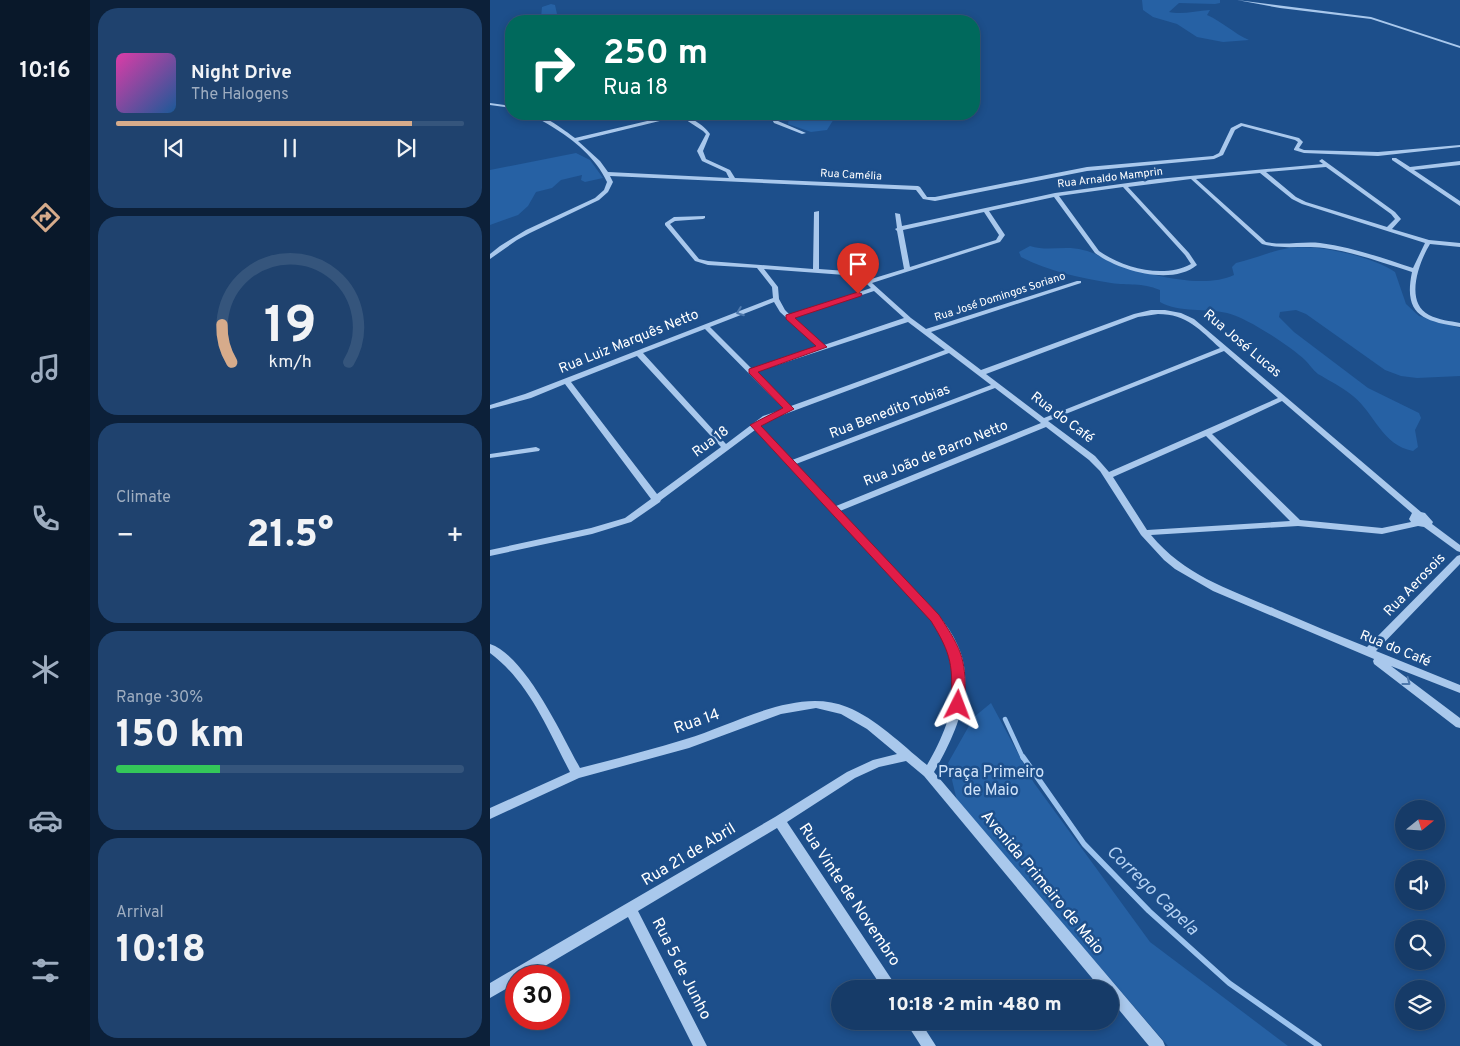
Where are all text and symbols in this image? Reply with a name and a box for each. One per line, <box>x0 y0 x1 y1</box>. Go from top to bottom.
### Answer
text: 250 m <box>603 32 708 76</box>
icon: right <box>520 35 585 100</box>
text: 10:16 <box>20 58 70 85</box>
text: Night Drive <box>191 61 292 85</box>
text: Rua 18 <box>603 75 668 102</box>
text: The Halogens <box>191 85 289 105</box>
icon: previous <box>160 134 188 162</box>
icon: pause <box>276 134 304 162</box>
icon: next <box>392 134 420 162</box>
street label: Rua Arnaldo Mamprin <box>1056 165 1164 191</box>
street label: Rua Camélia <box>820 166 882 184</box>
icon: directions <box>28 200 63 235</box>
pin <box>837 243 879 294</box>
icon: arrive <box>844 250 872 278</box>
street label: Rua José Domingos Soriano <box>933 269 1067 325</box>
text: 19 <box>264 295 316 361</box>
street label: Rua Luiz Marquês Netto <box>557 306 702 378</box>
one-way arrow <box>737 306 745 316</box>
street label: Rua José Lucas <box>1199 306 1285 382</box>
icon: music <box>28 351 63 386</box>
text: km/h <box>268 351 312 374</box>
street label: Rua Benedito Tobias <box>827 381 953 443</box>
street label: Rua do Café <box>1027 389 1097 447</box>
street label: Rua João de Barro Netto <box>861 417 1011 491</box>
street label: Rua 18 <box>689 423 733 461</box>
text: Climate <box>116 488 171 508</box>
icon: phone <box>28 501 63 536</box>
text: 21.5° <box>246 512 334 561</box>
text: − <box>116 519 134 555</box>
text: + <box>446 519 464 555</box>
street label: Rua Aerosois <box>1381 550 1449 620</box>
street label: Rua do Café <box>1357 627 1433 671</box>
icon: climate <box>28 652 63 687</box>
one-way arrow <box>1401 677 1410 685</box>
position arrow <box>931 678 983 730</box>
text: Range · 30% <box>116 688 203 708</box>
street label: Rua 14 <box>671 705 723 739</box>
text: 150 km <box>116 712 245 761</box>
park label: Praça Primeiro de Maio <box>938 763 1044 801</box>
north arrow <box>1395 800 1445 850</box>
map controls <box>1395 800 1445 1030</box>
icon: car <box>28 803 63 838</box>
street label: Avenida Primeiro de Maio <box>976 807 1108 959</box>
street label: Rua 21 de Abril <box>638 819 740 891</box>
street label: Rua Vinte de Novembro <box>794 820 904 970</box>
water label: Corrego Capela <box>1101 841 1204 941</box>
button: sound <box>1395 860 1445 910</box>
text: Arrival <box>116 903 164 923</box>
street label: Rua 5 de Junho <box>647 915 715 1023</box>
button: search <box>1395 920 1445 970</box>
text: 10:18 <box>116 927 206 976</box>
icon: filters <box>28 953 63 988</box>
speed limit sign: 30 <box>505 965 570 1030</box>
button: layers <box>1395 980 1445 1030</box>
text: 10:18 · 2 min · 480 m <box>889 993 1061 1017</box>

